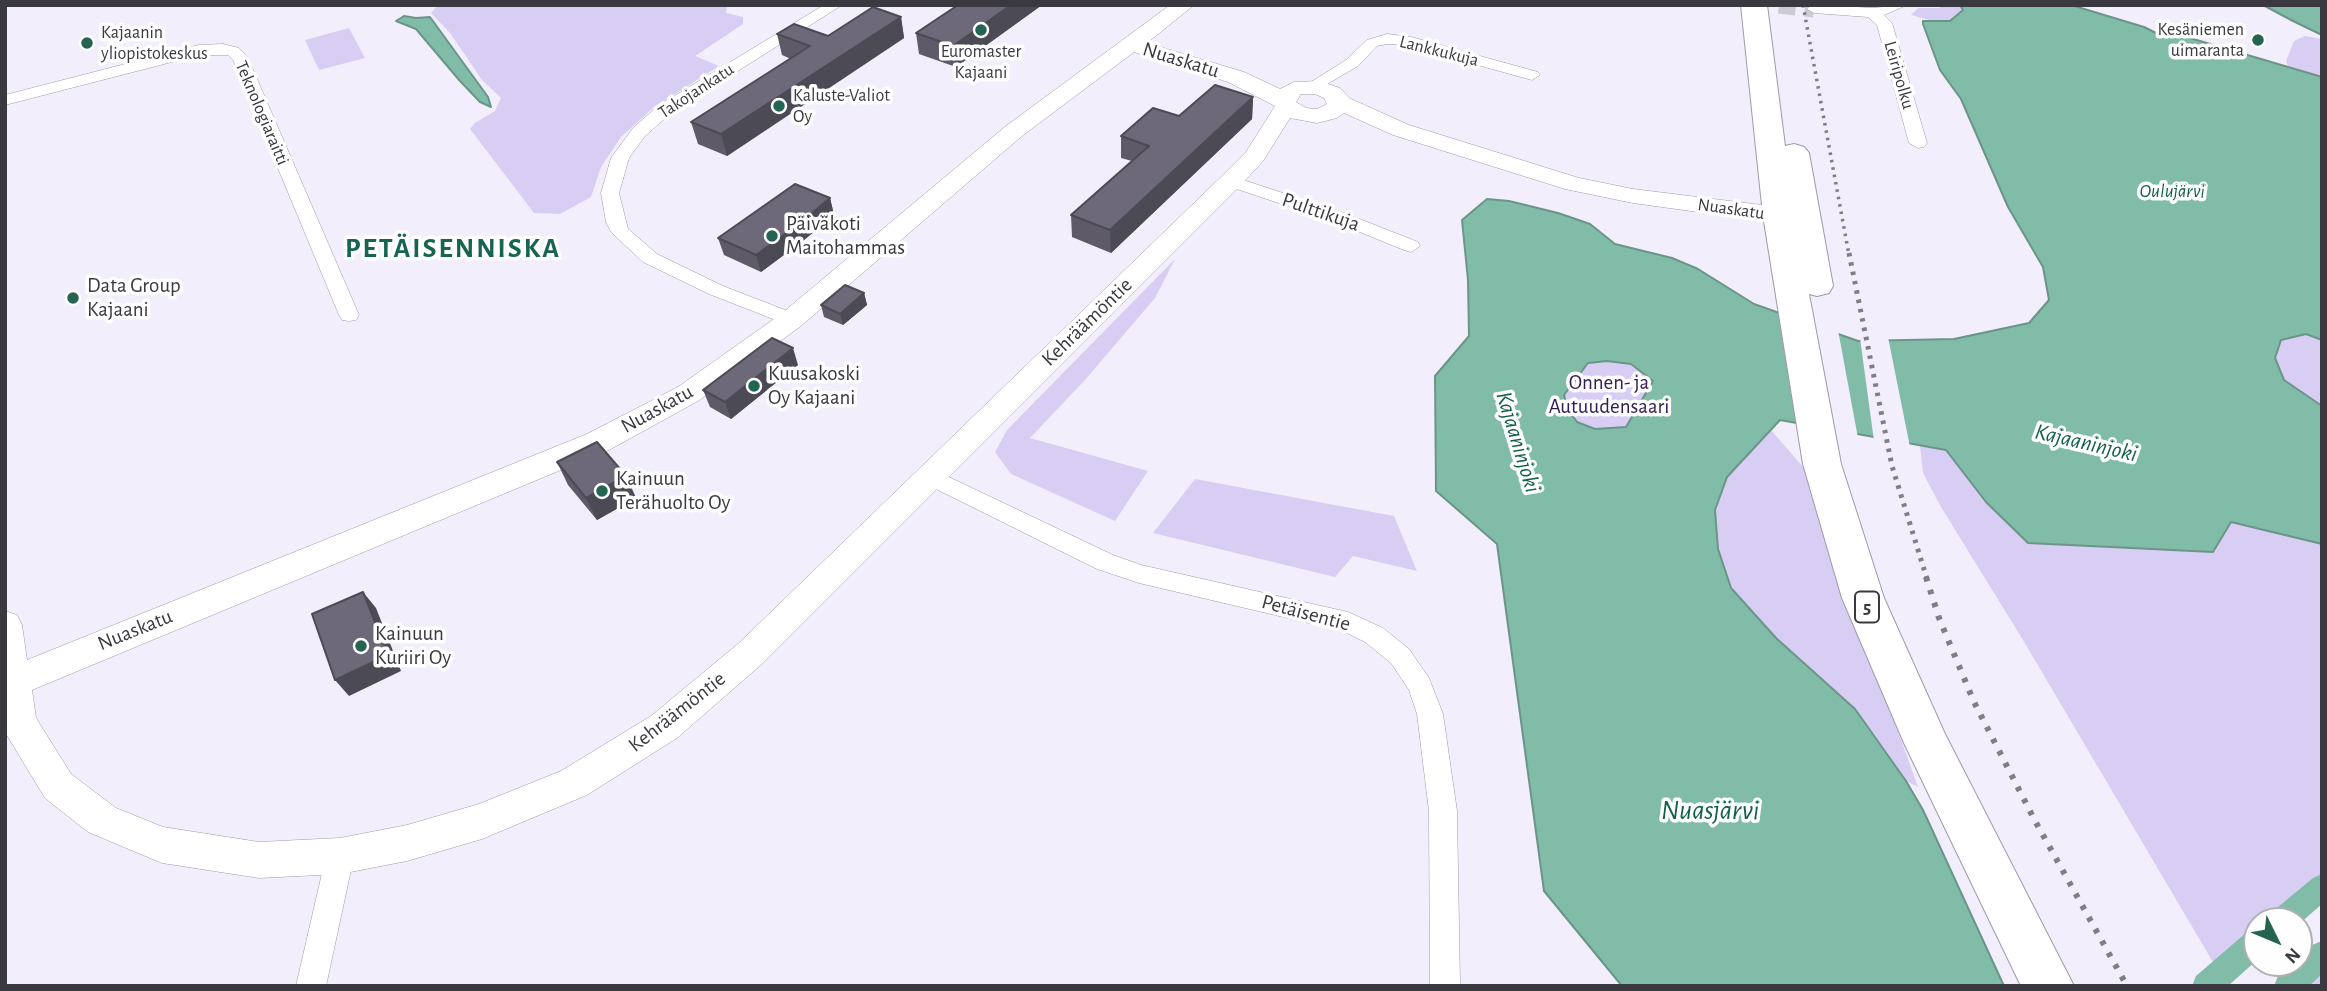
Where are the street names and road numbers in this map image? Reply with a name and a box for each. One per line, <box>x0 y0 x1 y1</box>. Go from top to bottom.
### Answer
street label: Lankkukuja <box>1397 31 1481 71</box>
street label: Nuaskatu <box>1140 36 1222 84</box>
street label: Leiripolku <box>1879 38 1919 112</box>
street label: Teknologiaraitti <box>230 58 294 168</box>
street label: Takojankatu <box>654 59 738 123</box>
street label: Pulttikuja <box>1279 187 1363 237</box>
street label: Nuaskatu <box>1696 194 1766 224</box>
street label: Kehräämöntie <box>1036 273 1138 371</box>
street label: Nuaskatu <box>617 379 697 439</box>
street label: Petäisentie <box>1259 589 1353 637</box>
road number: 5 <box>1855 592 1879 622</box>
street label: Nuaskatu <box>94 604 176 656</box>
street label: Kehräämöntie <box>623 666 731 758</box>

